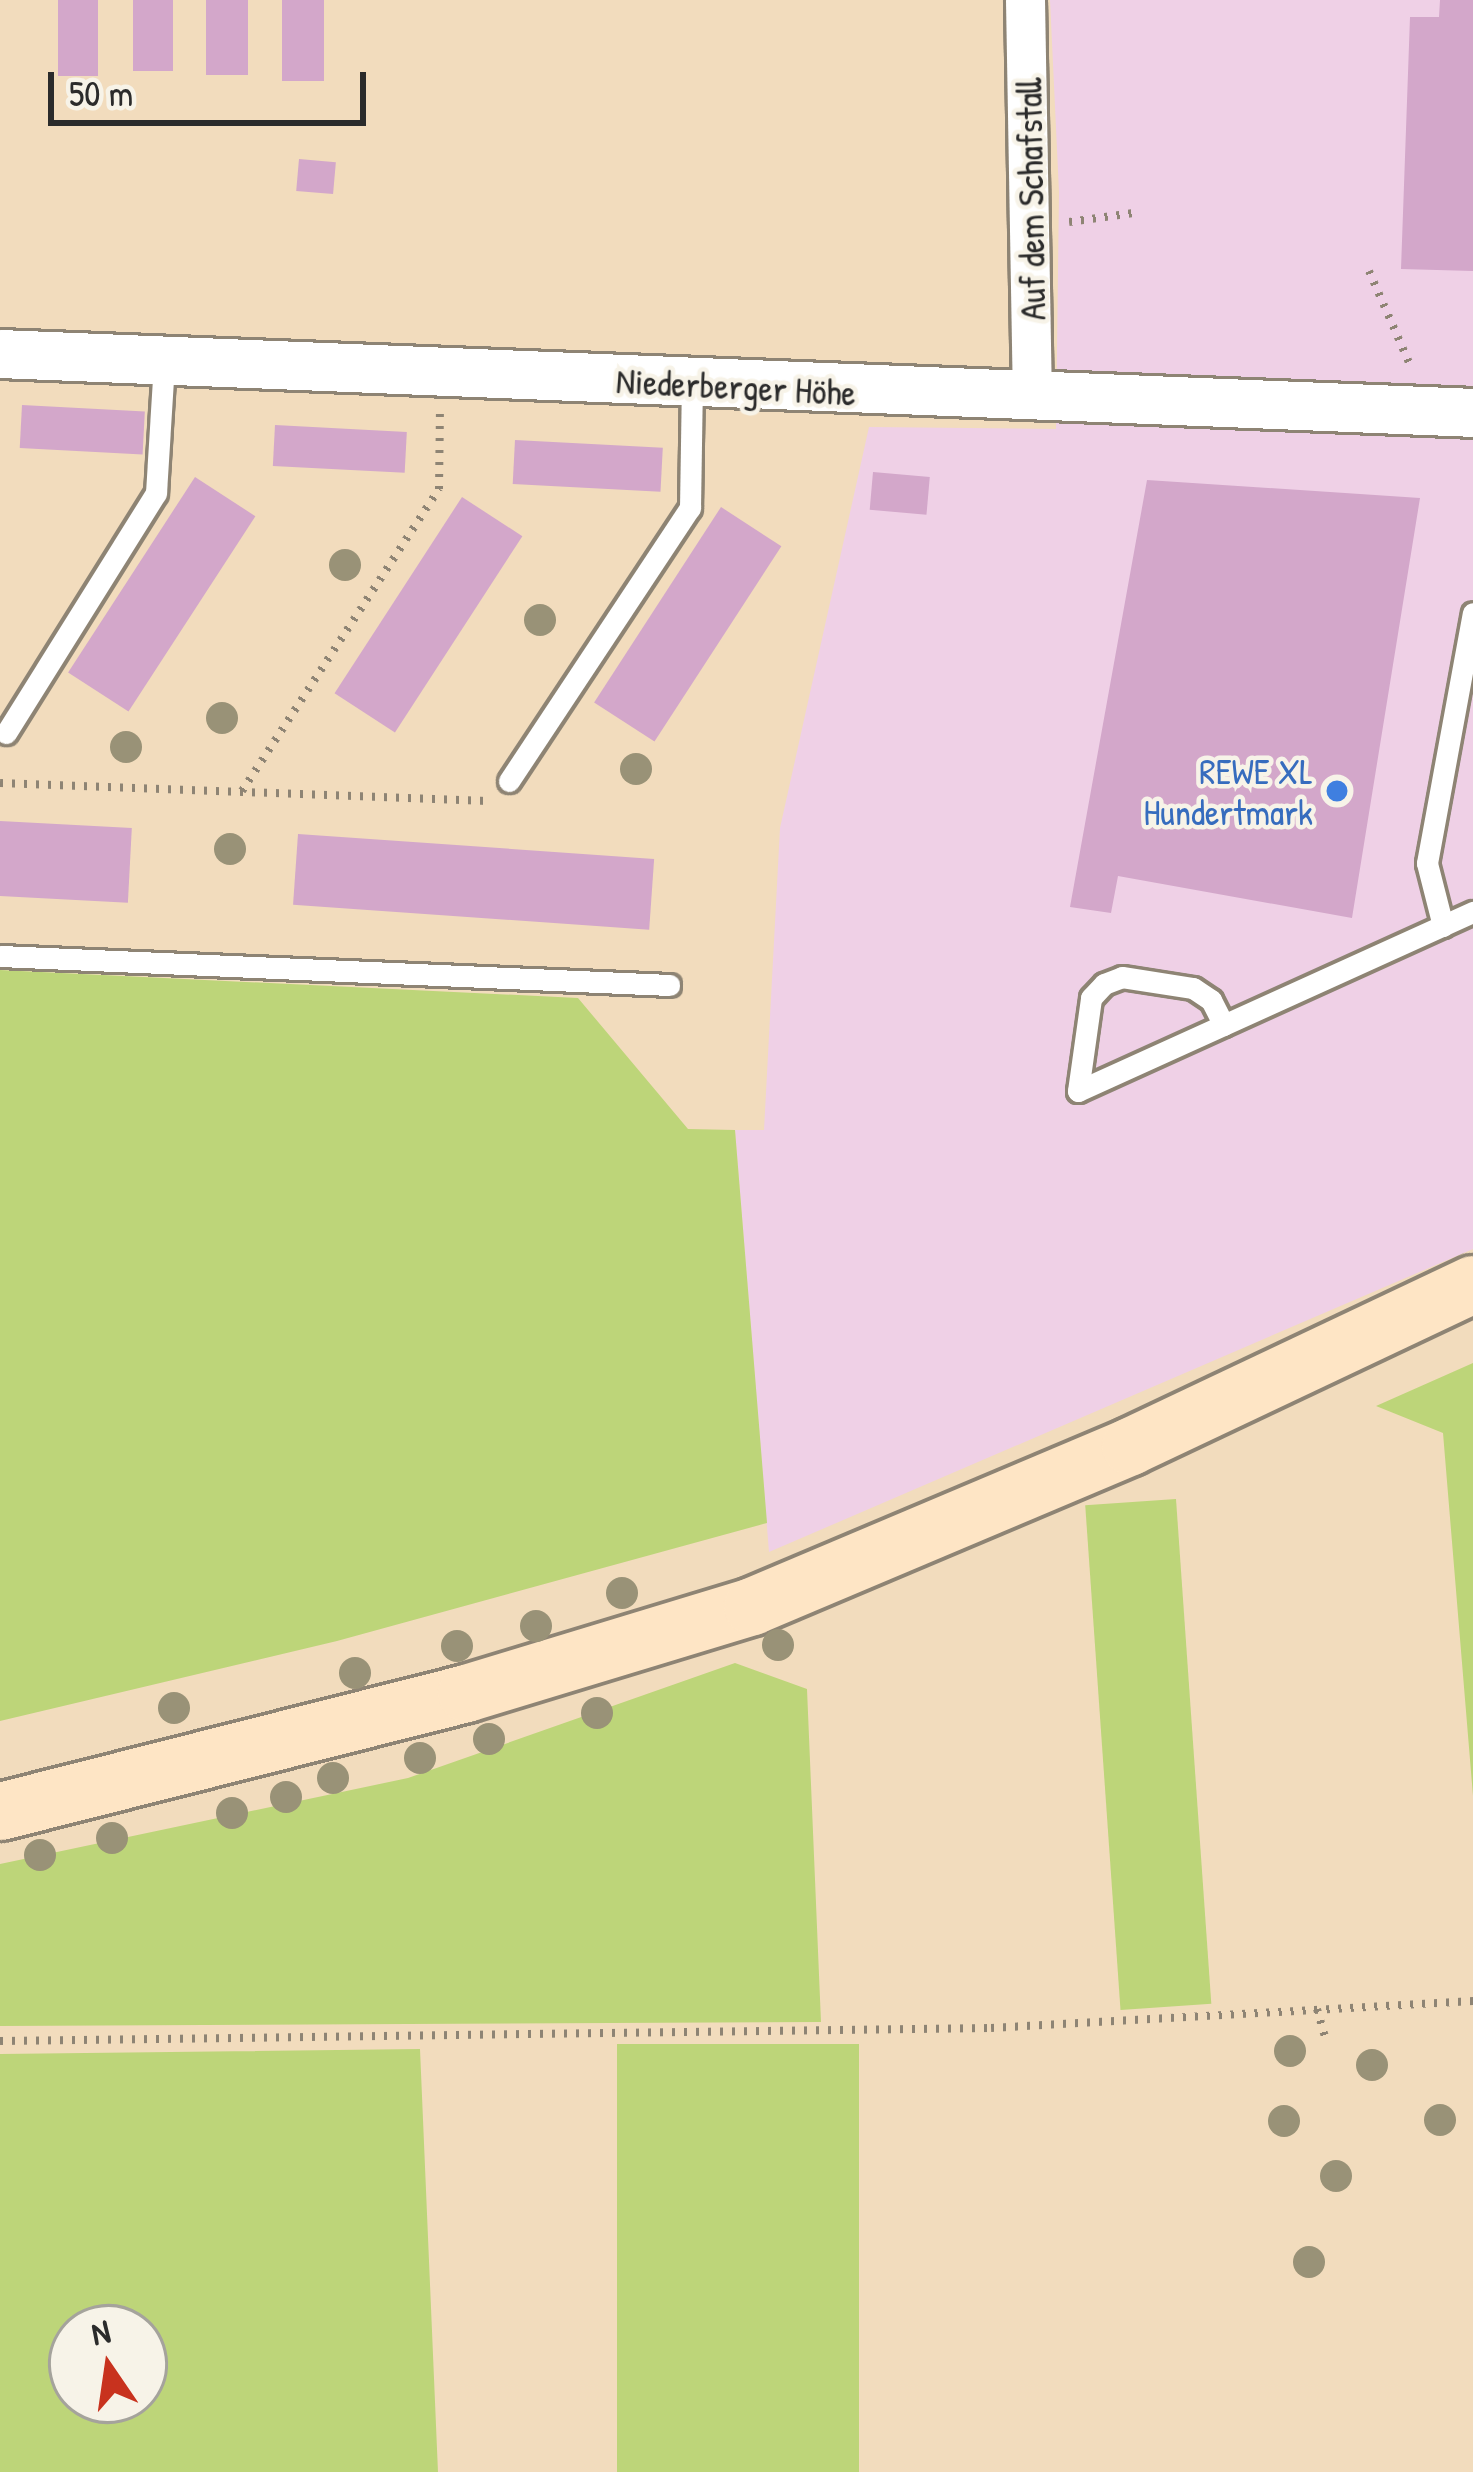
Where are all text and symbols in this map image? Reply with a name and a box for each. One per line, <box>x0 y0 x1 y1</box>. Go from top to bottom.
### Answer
scale bar <box>54 48 372 122</box>
text: 50 m <box>69 68 133 117</box>
street label: Auf dem Schafstall <box>1006 77 1054 321</box>
street label: Niederberger Höhe <box>615 358 857 414</box>
place label: REWE XL Hundertmark <box>1143 748 1313 833</box>
marker: REWE XL Hundertmark <box>1324 778 1350 804</box>
north arrow <box>48 2304 168 2424</box>
text: N <box>87 2308 114 2355</box>

